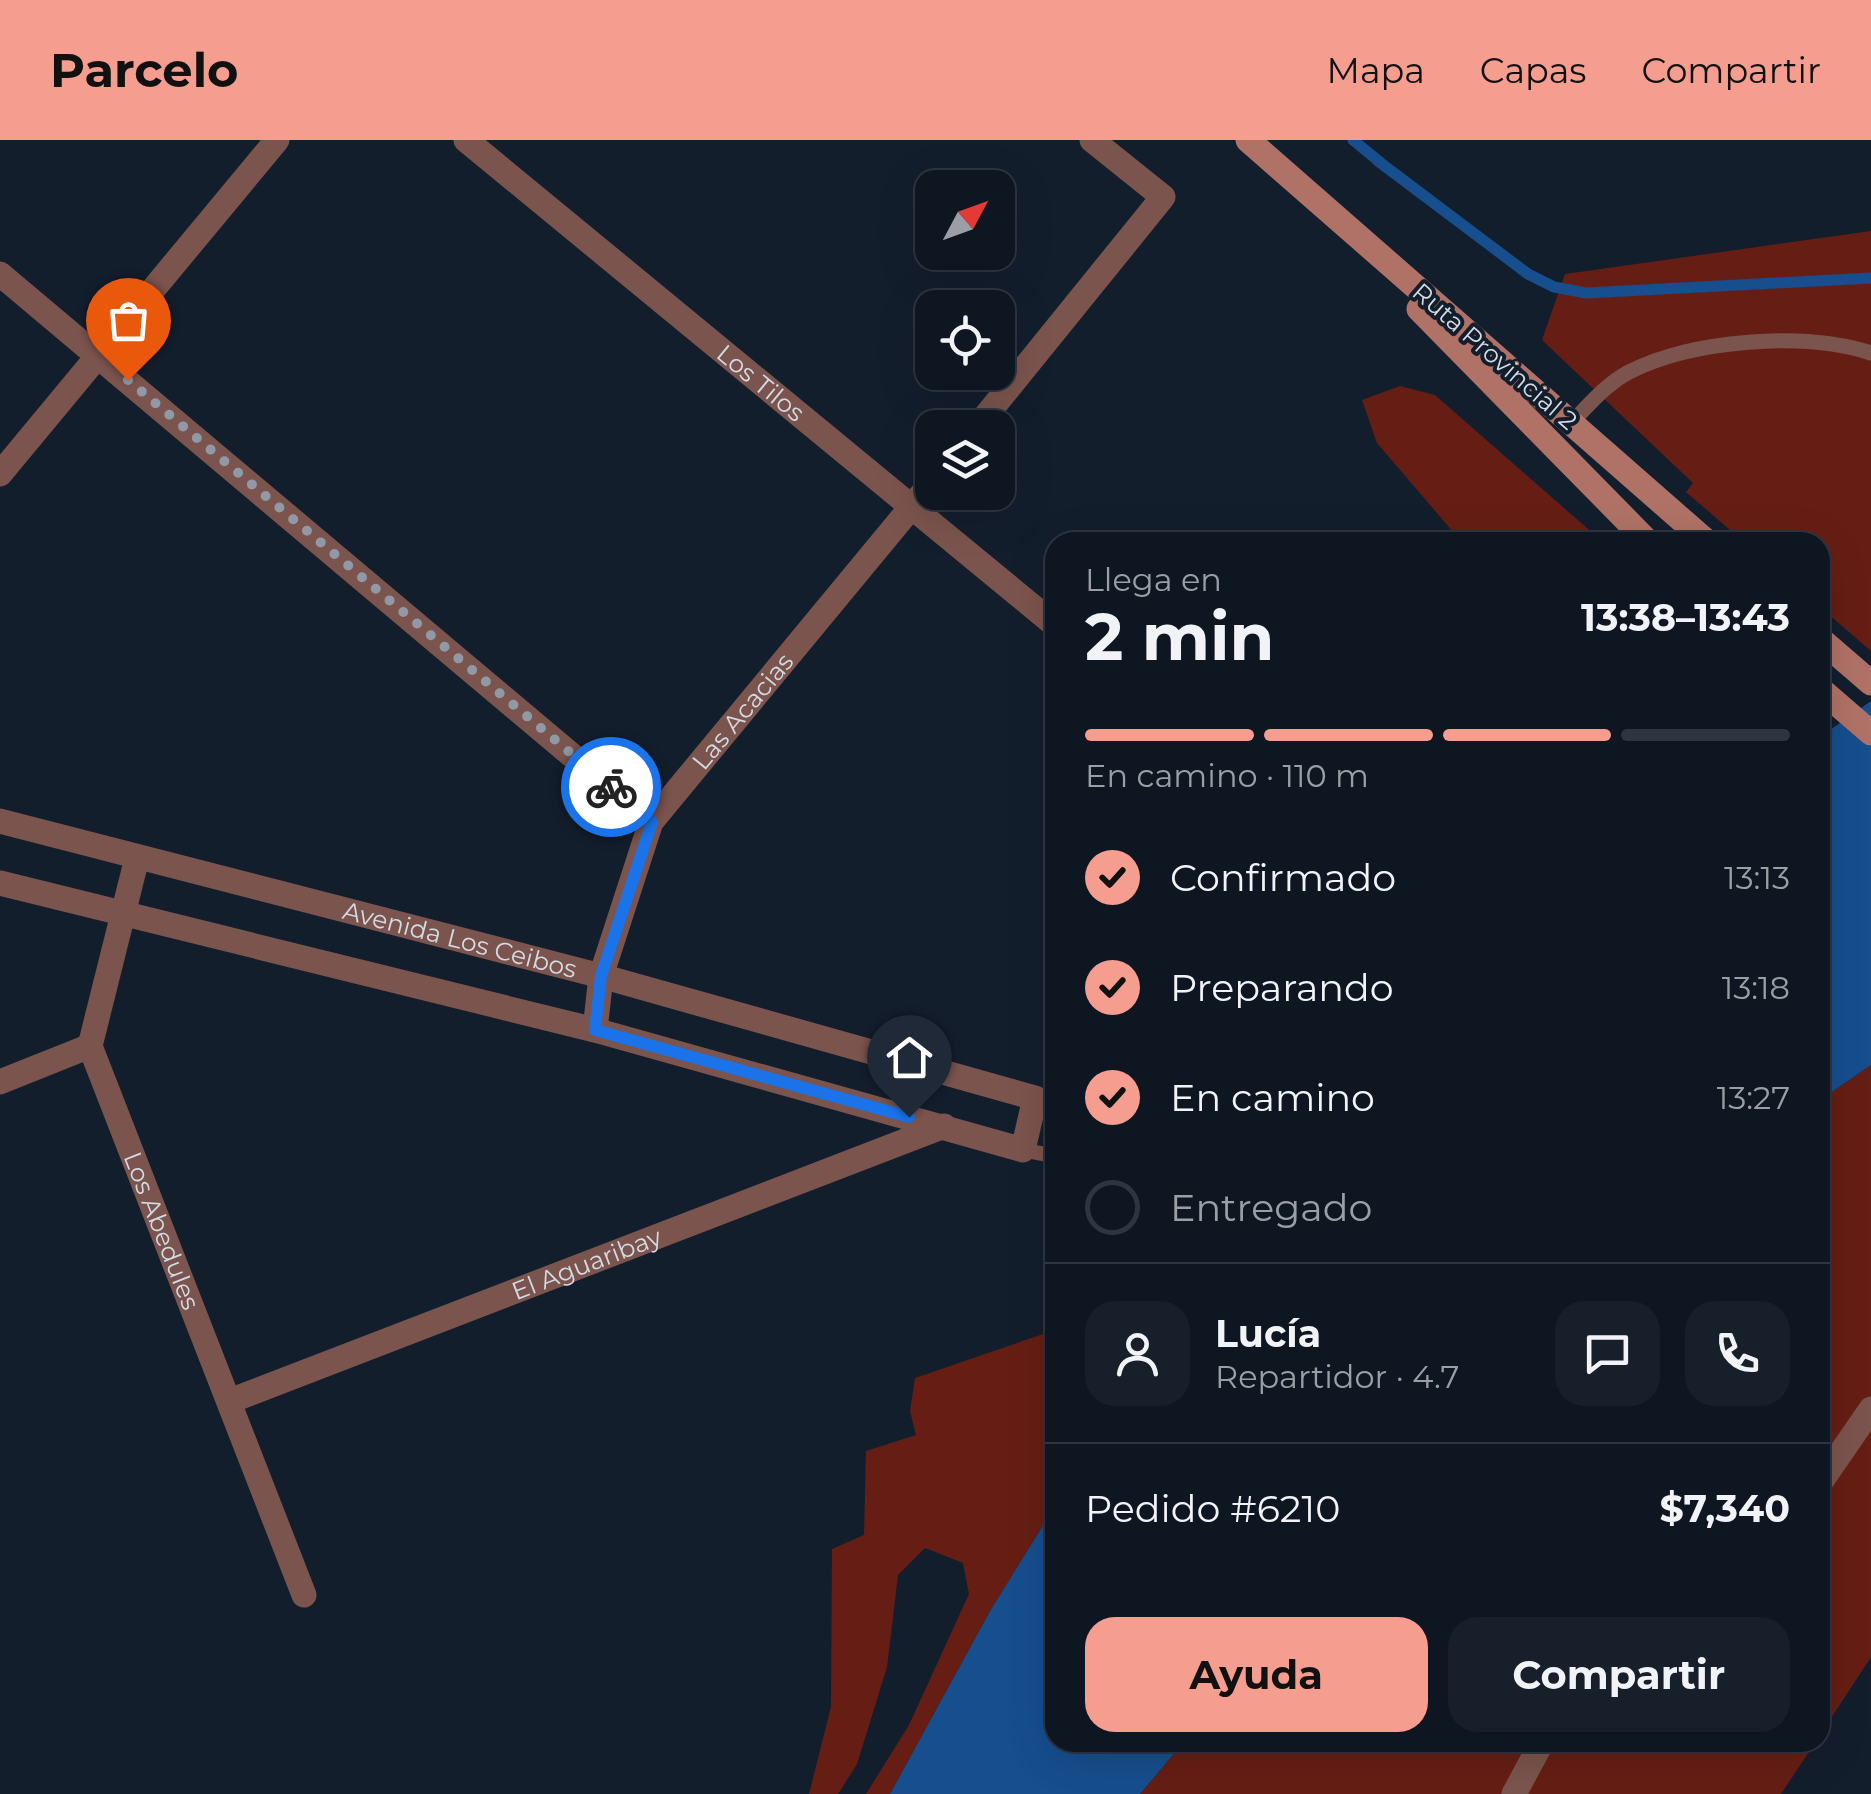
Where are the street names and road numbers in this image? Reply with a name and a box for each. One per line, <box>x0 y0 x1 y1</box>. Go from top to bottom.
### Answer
street label: Ruta Provincial 2 <box>1407 276 1583 436</box>
street label: Los Tilos <box>711 338 811 428</box>
street label: Las Acacias <box>686 647 800 776</box>
street label: Avenida Los Ceibos <box>340 895 580 984</box>
street label: Los Abedules <box>118 1148 206 1314</box>
street label: El Aguaribay <box>507 1221 666 1306</box>

